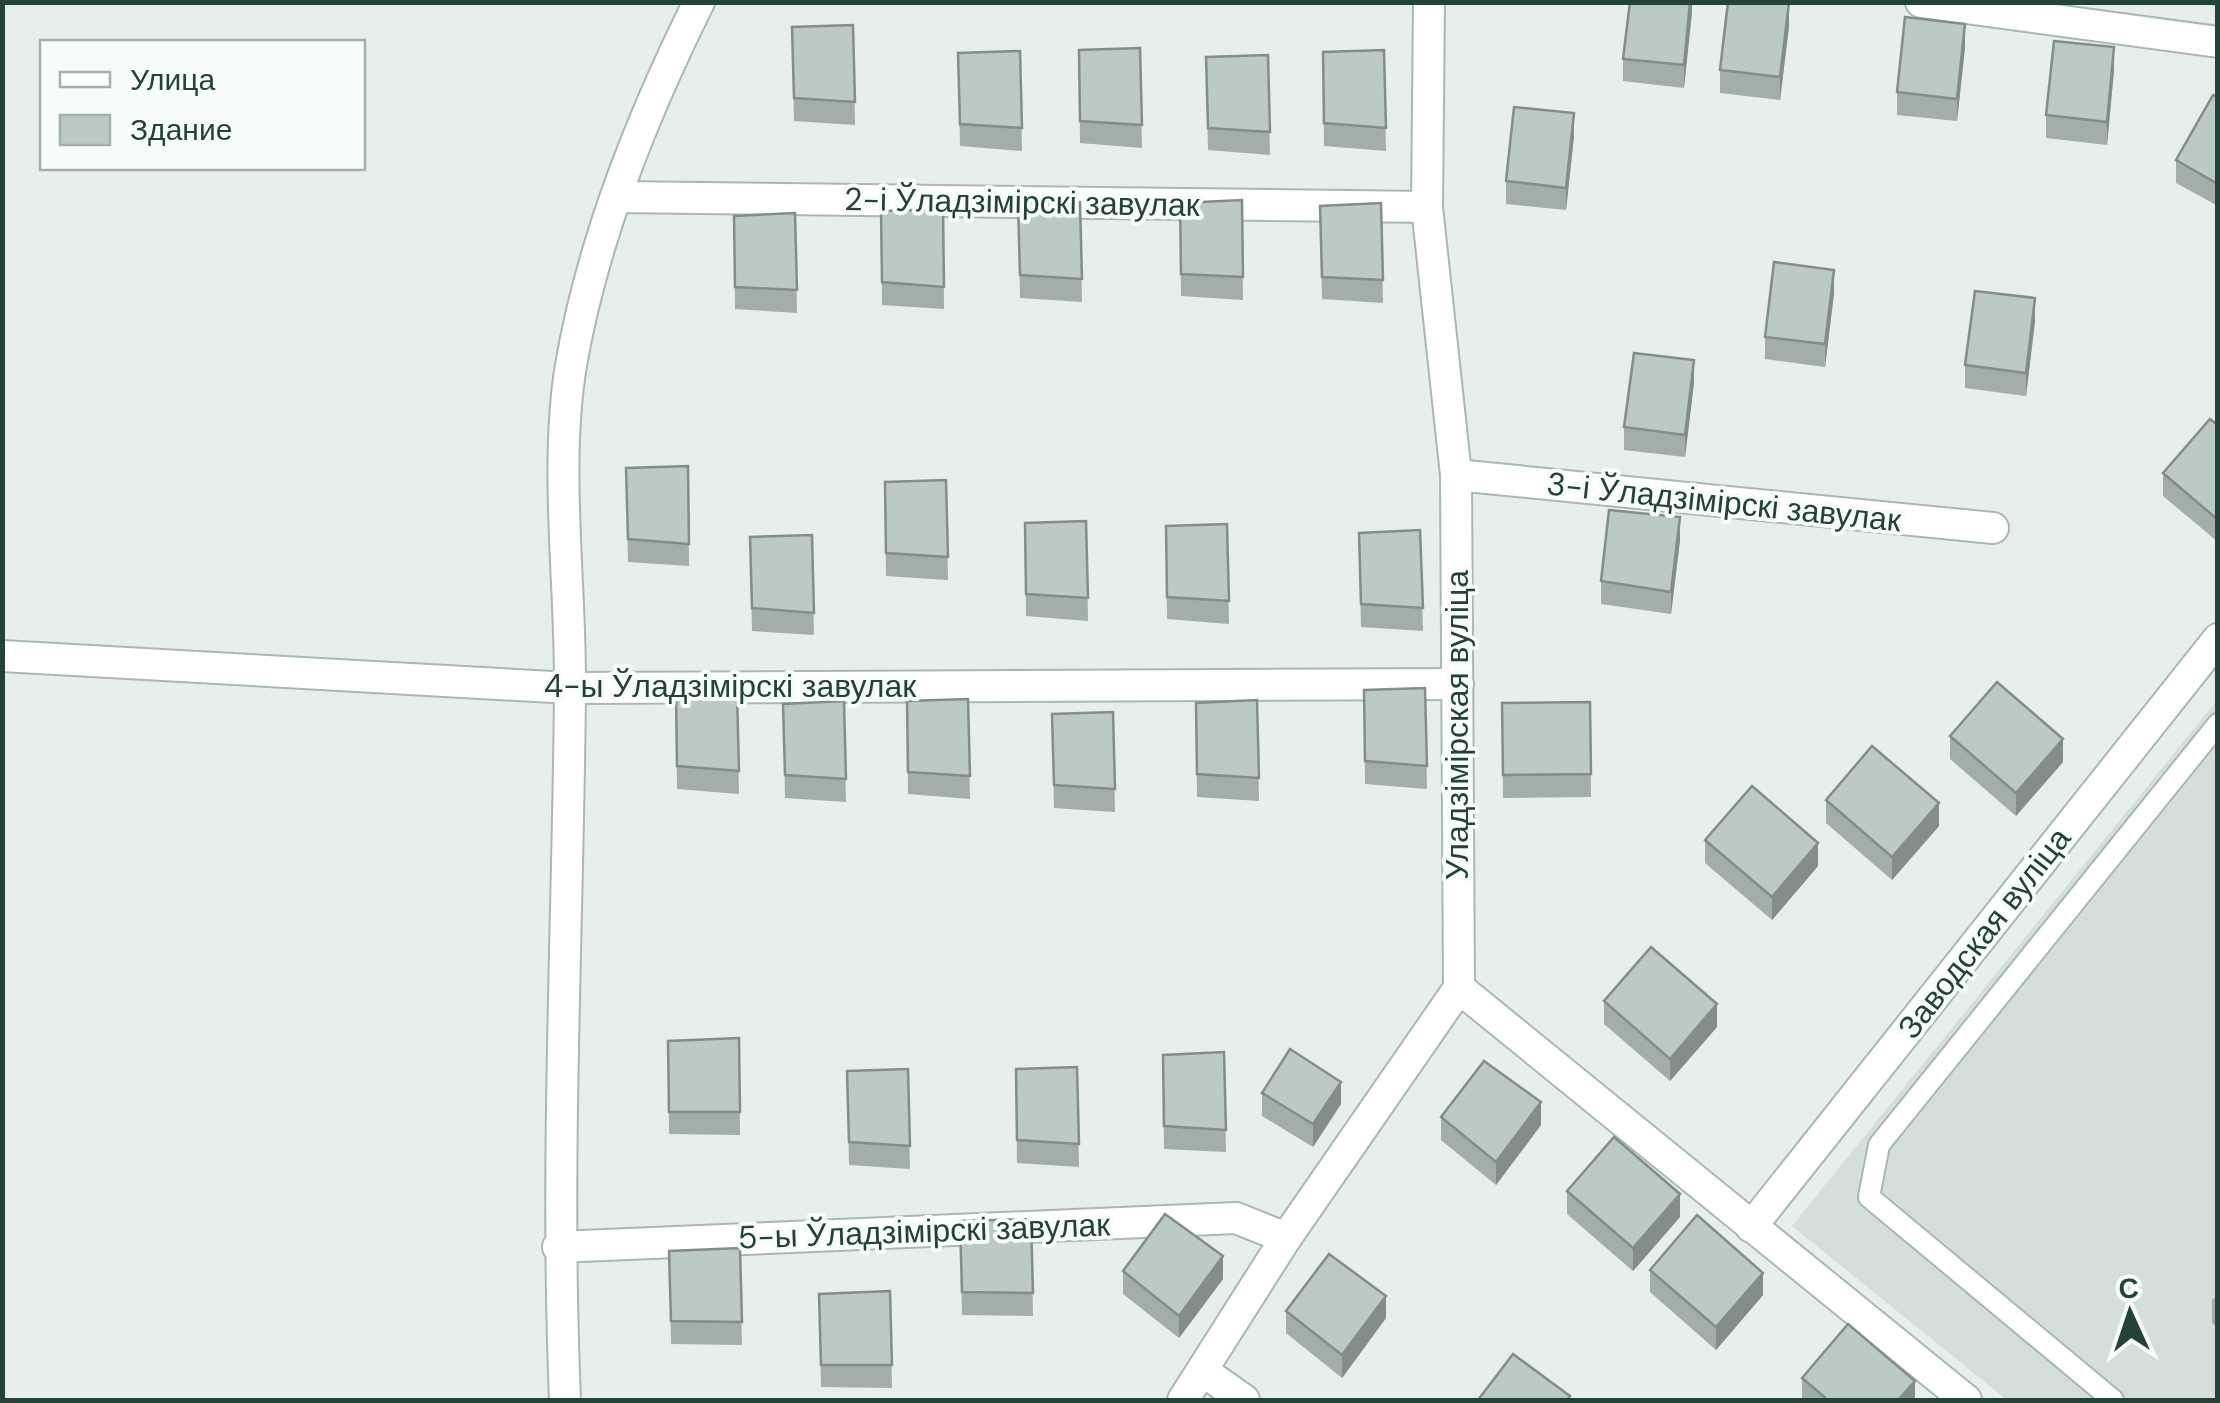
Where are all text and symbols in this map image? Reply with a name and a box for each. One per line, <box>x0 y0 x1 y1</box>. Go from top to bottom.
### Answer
legend <box>40 40 365 170</box>
text: Улица <box>130 60 215 99</box>
text: Здание <box>130 110 232 149</box>
street label: 2-і Ўладзімірскі завулак <box>844 178 1201 226</box>
street label: 3-і Ўладзімірскі завулак <box>1545 463 1904 542</box>
street label: Уладзімірская вуліца <box>1436 570 1478 880</box>
street label: 4-ы Ўладзімірскі завулак <box>544 665 917 707</box>
street label: Заводская вуліца <box>1888 819 2080 1047</box>
street label: 5-ы Ўладзімірскі завулак <box>737 1203 1112 1258</box>
north arrow <box>2080 1263 2180 1363</box>
text: С <box>2118 1270 2140 1308</box>

